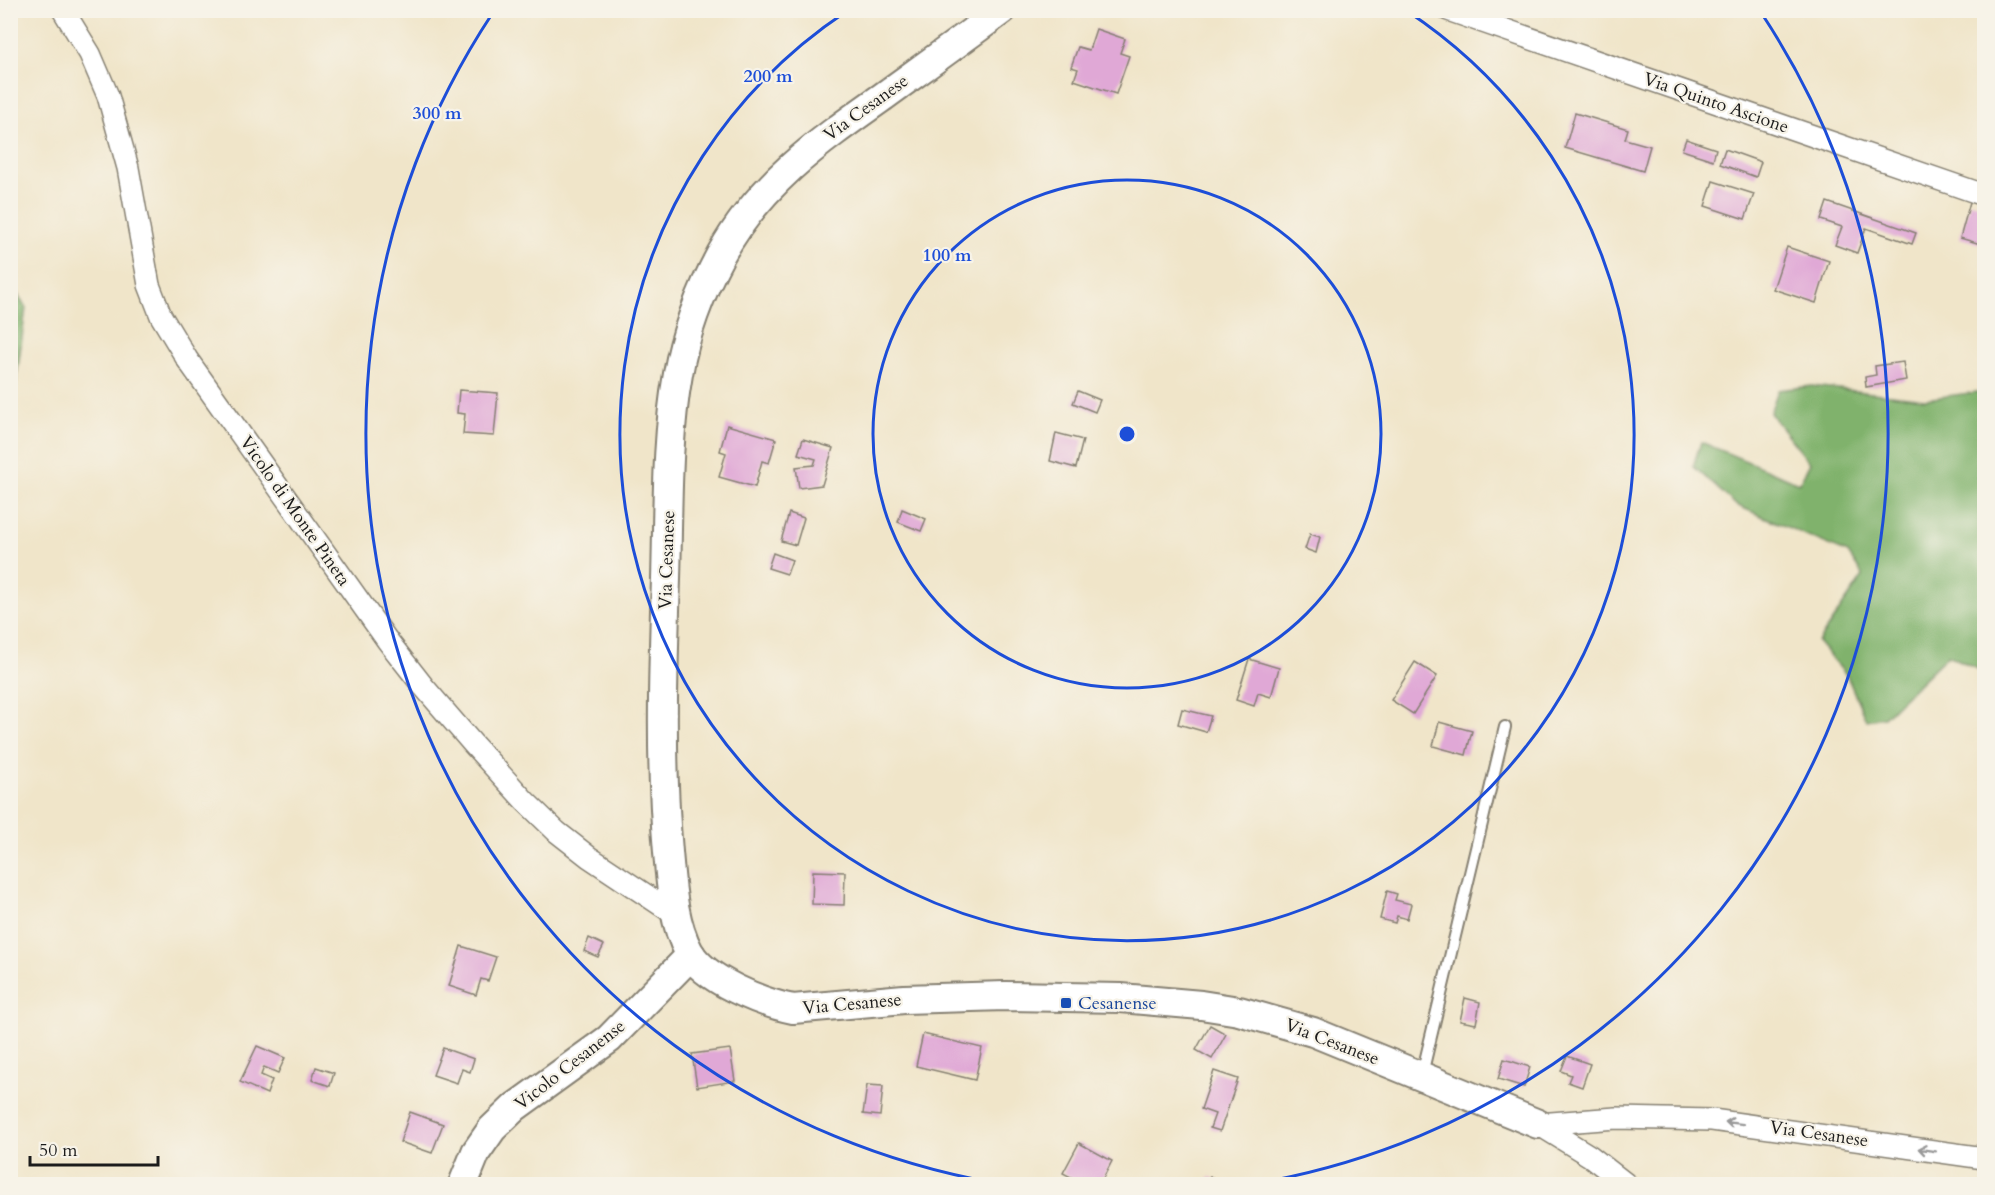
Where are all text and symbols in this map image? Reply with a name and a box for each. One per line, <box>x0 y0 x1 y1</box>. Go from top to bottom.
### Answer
text: 200 m <box>743 64 793 89</box>
street label: Via Quinto Ascione <box>1640 66 1792 140</box>
street label: Via Cesanese <box>819 69 913 147</box>
text: 300 m <box>412 101 462 126</box>
text: 100 m <box>922 243 972 268</box>
centre of rings <box>1117 424 1137 444</box>
street label: Vicolo di Monte Pineta <box>234 431 356 591</box>
street label: Via Cesanese <box>653 510 681 610</box>
street label: Via Cesanese <box>801 987 903 1021</box>
place label: Cesanense <box>1078 991 1157 1016</box>
marker: Cesanense <box>1059 996 1073 1010</box>
street label: Via Cesanese <box>1281 1013 1383 1071</box>
street label: Vicolo Cesanense <box>510 1014 630 1116</box>
street label: Via Cesanese <box>1768 1115 1870 1153</box>
one-way arrow <box>1724 1117 1744 1128</box>
scale bar <box>30 1129 158 1167</box>
text: 50 m <box>39 1138 78 1163</box>
one-way arrow <box>1917 1144 1937 1155</box>

